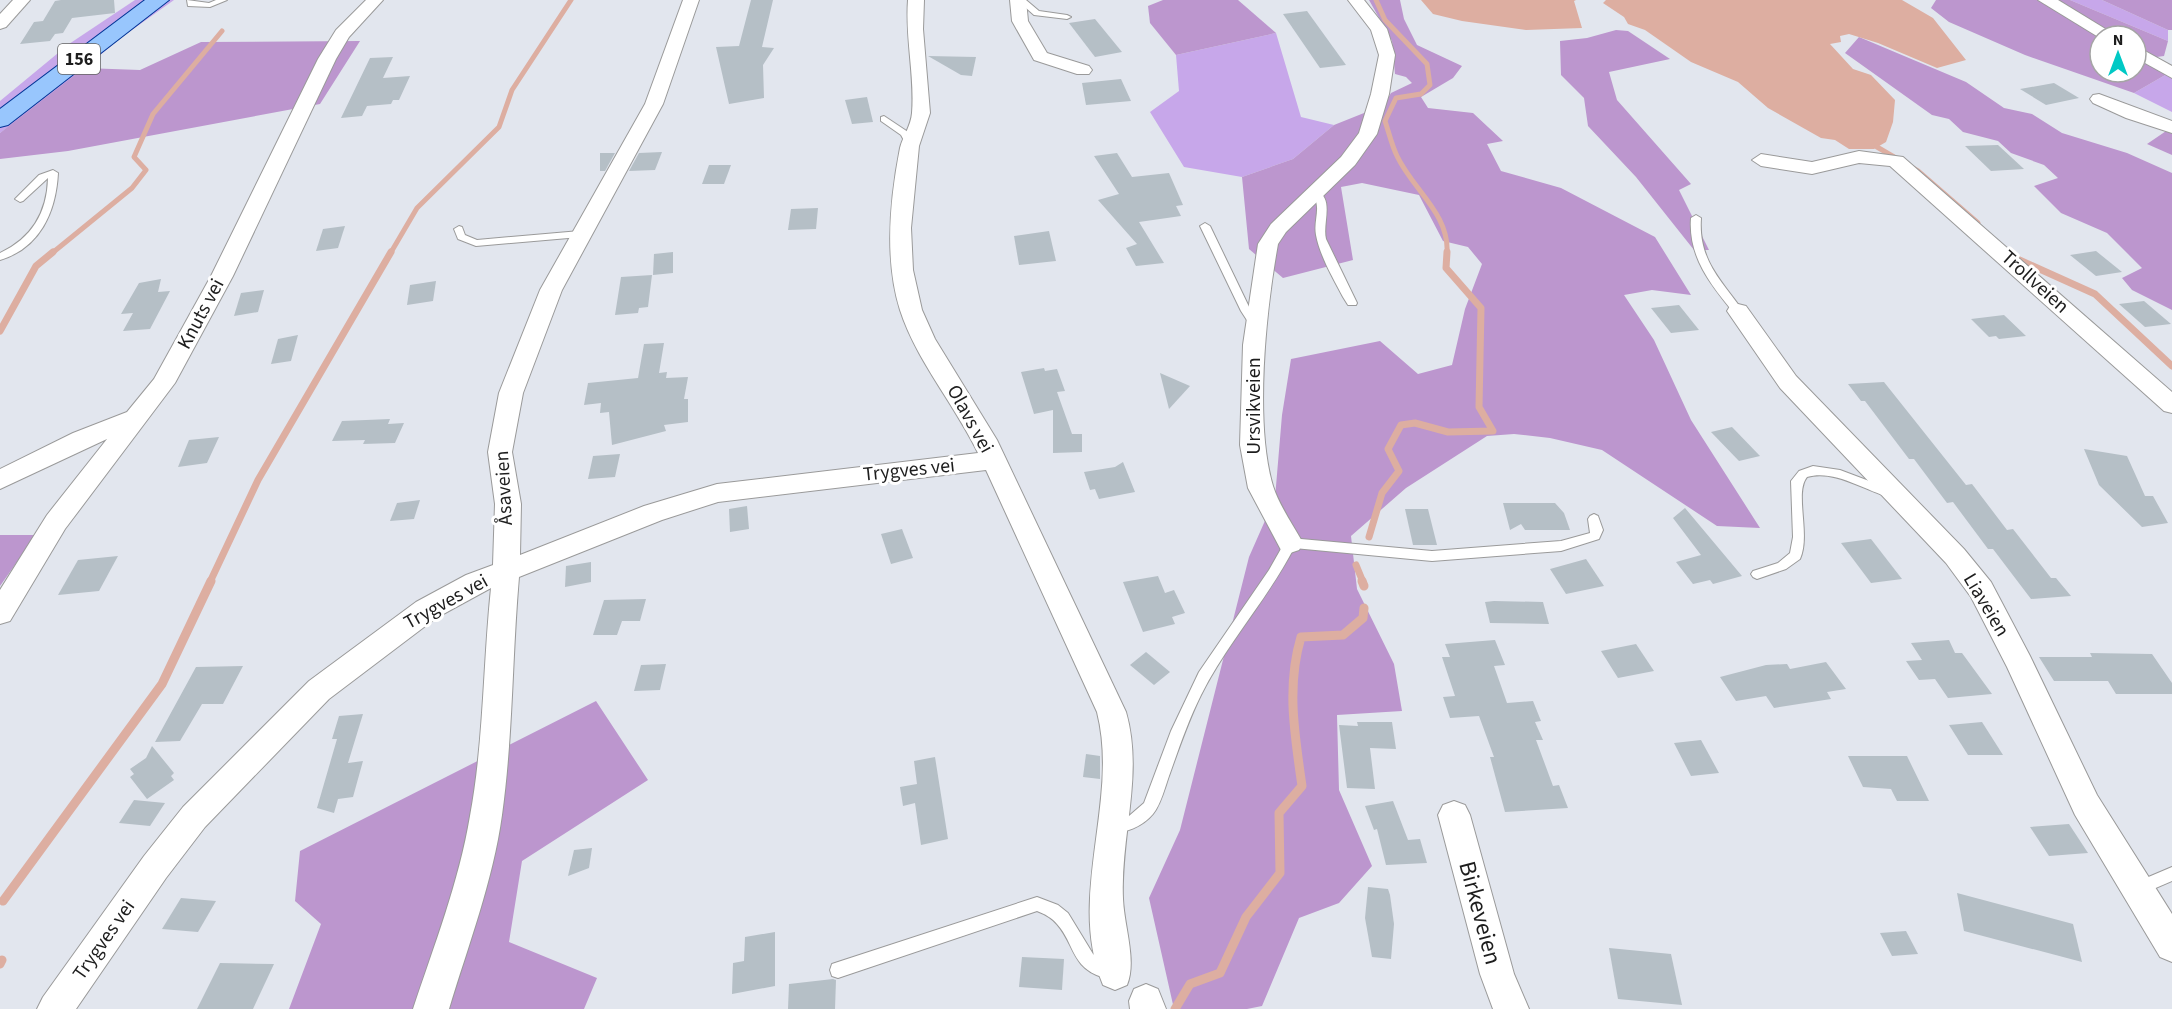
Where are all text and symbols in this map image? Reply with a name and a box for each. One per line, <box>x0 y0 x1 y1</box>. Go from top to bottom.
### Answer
north arrow <box>2088 24 2148 84</box>
text: N <box>2113 29 2123 51</box>
road number: 156 <box>58 44 100 74</box>
street label: Trollveien <box>1995 244 2075 320</box>
street label: Knuts vei <box>171 274 231 354</box>
street label: Ursvikveien <box>1240 357 1268 455</box>
street label: Olavs vei <box>940 380 1000 458</box>
street label: Åsaveien <box>488 450 520 526</box>
street label: Trygves vei <box>862 451 956 489</box>
street label: Trygves vei <box>399 567 493 637</box>
street label: Liaveien <box>1956 568 2016 642</box>
street label: Birkeveien <box>1449 857 1511 969</box>
street label: Trygves vei <box>66 894 142 986</box>

